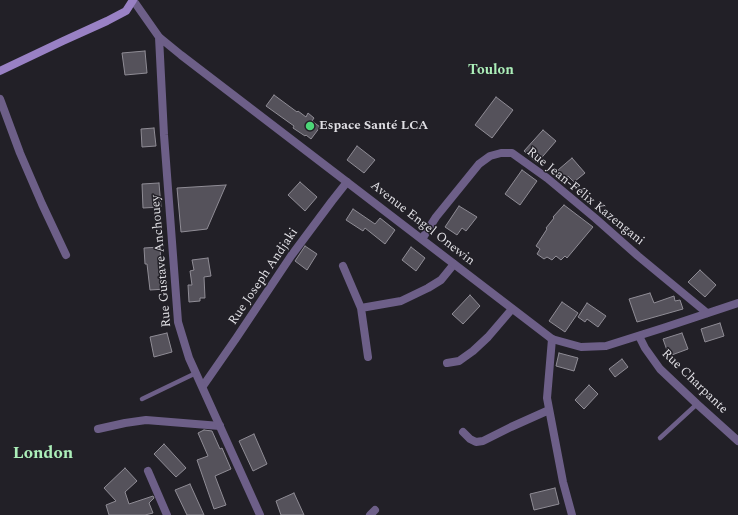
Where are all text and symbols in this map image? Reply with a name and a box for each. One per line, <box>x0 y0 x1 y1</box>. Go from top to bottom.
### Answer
district label: Toulon <box>468 63 514 79</box>
place label: Espace Santé LCA <box>319 118 428 134</box>
marker: Espace Santé LCA <box>304 120 316 132</box>
street label: Rue Jean-Félix Kazengani <box>523 145 647 249</box>
street label: Avenue Engel Onewin <box>367 178 477 270</box>
street label: Rue Gustave Anchouey <box>148 194 176 328</box>
street label: Rue Joseph Andjaki <box>226 226 302 328</box>
street label: Rue Charpante <box>658 346 730 418</box>
district label: London <box>13 445 73 465</box>

